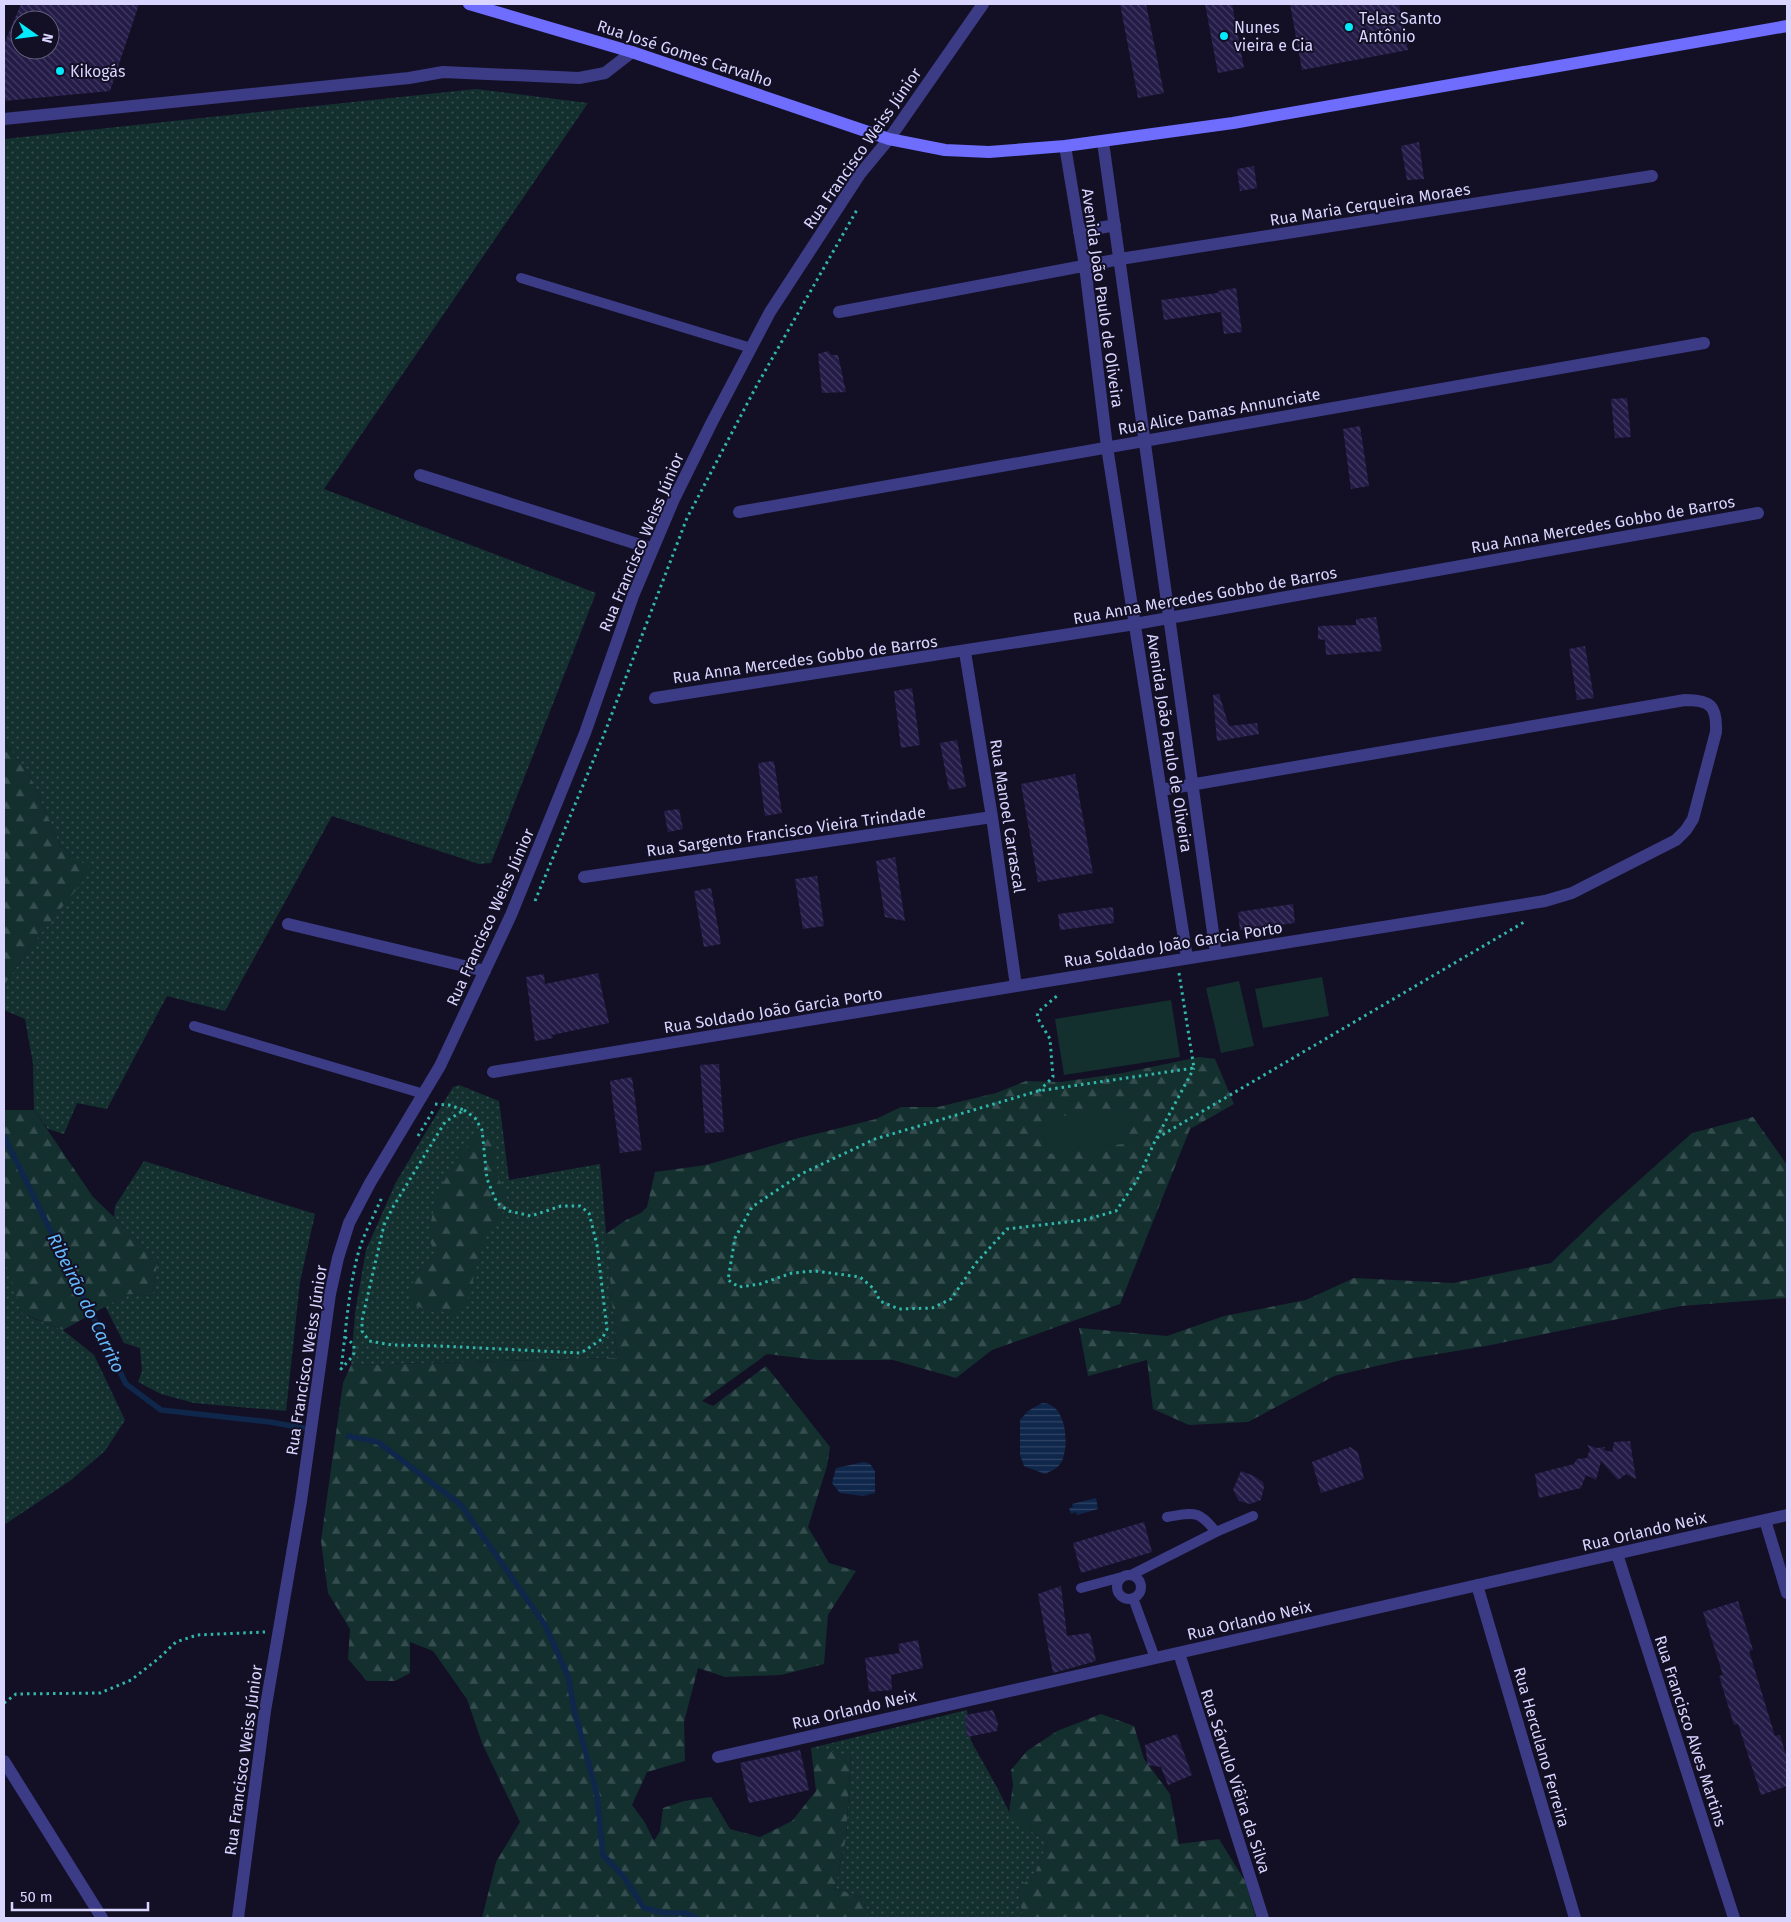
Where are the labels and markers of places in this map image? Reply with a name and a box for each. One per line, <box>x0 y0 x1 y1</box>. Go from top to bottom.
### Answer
place label: Telas Santo Antônio <box>1359 9 1442 46</box>
place label: Nunes vieira e Cia <box>1234 18 1313 55</box>
marker: Telas Santo Antônio <box>1343 21 1355 33</box>
marker: Nunes vieira e Cia <box>1218 30 1230 42</box>
place label: Kikogás <box>70 62 125 81</box>
marker: Kikogás <box>54 65 66 77</box>

